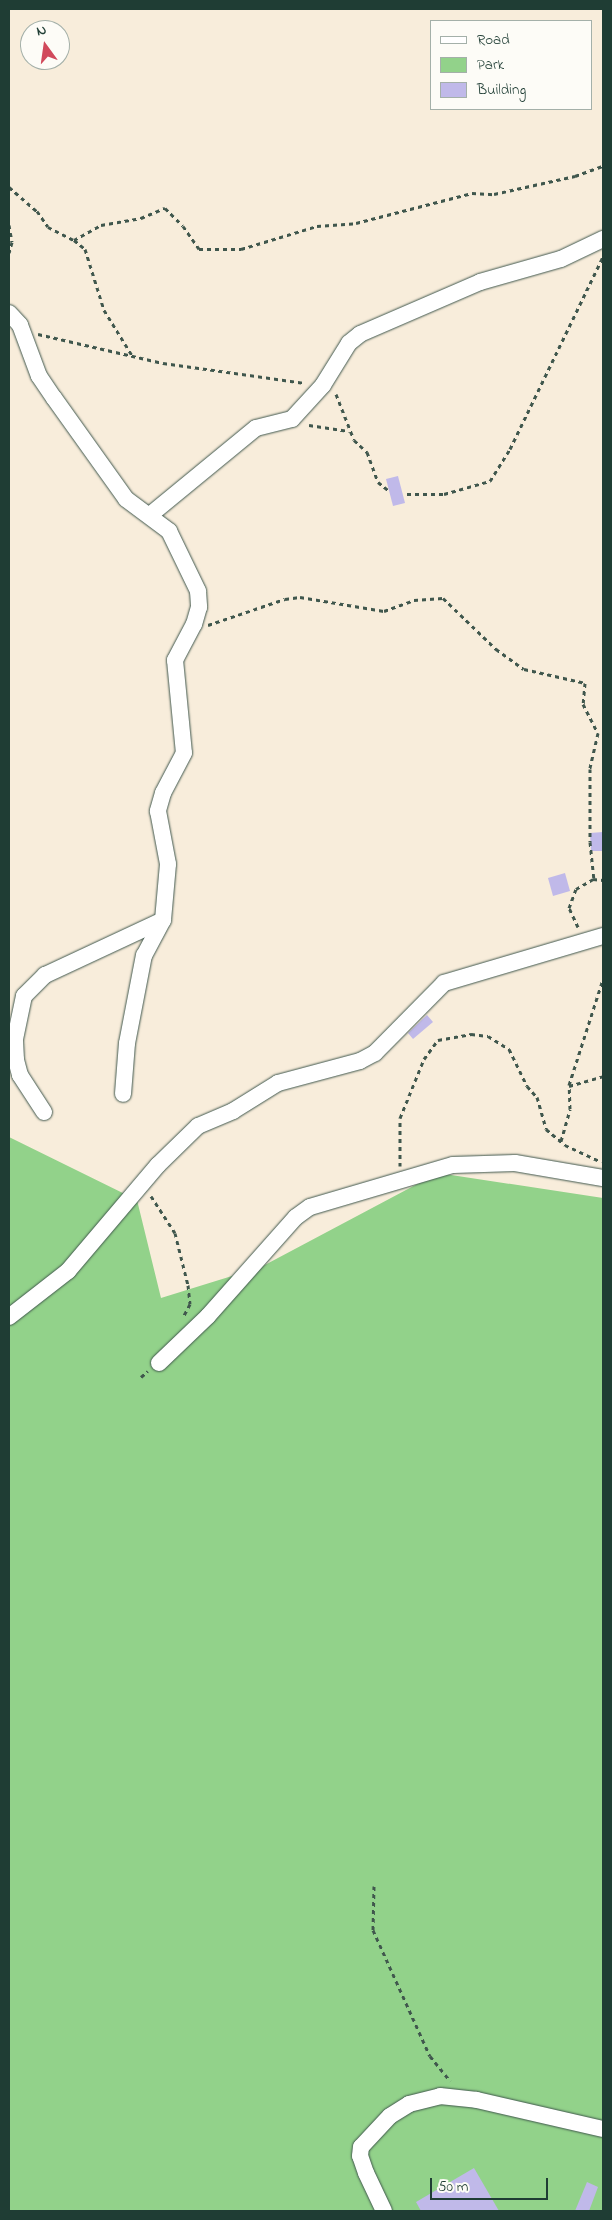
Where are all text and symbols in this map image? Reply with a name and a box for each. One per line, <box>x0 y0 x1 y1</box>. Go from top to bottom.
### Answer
north arrow <box>20 20 70 70</box>
text: N <box>34 20 49 42</box>
legend <box>430 20 592 110</box>
text: Road <box>477 29 510 51</box>
text: Park <box>477 54 504 76</box>
text: Building <box>477 79 526 101</box>
scale bar <box>432 2168 550 2200</box>
text: 50 m <box>438 2176 468 2198</box>

